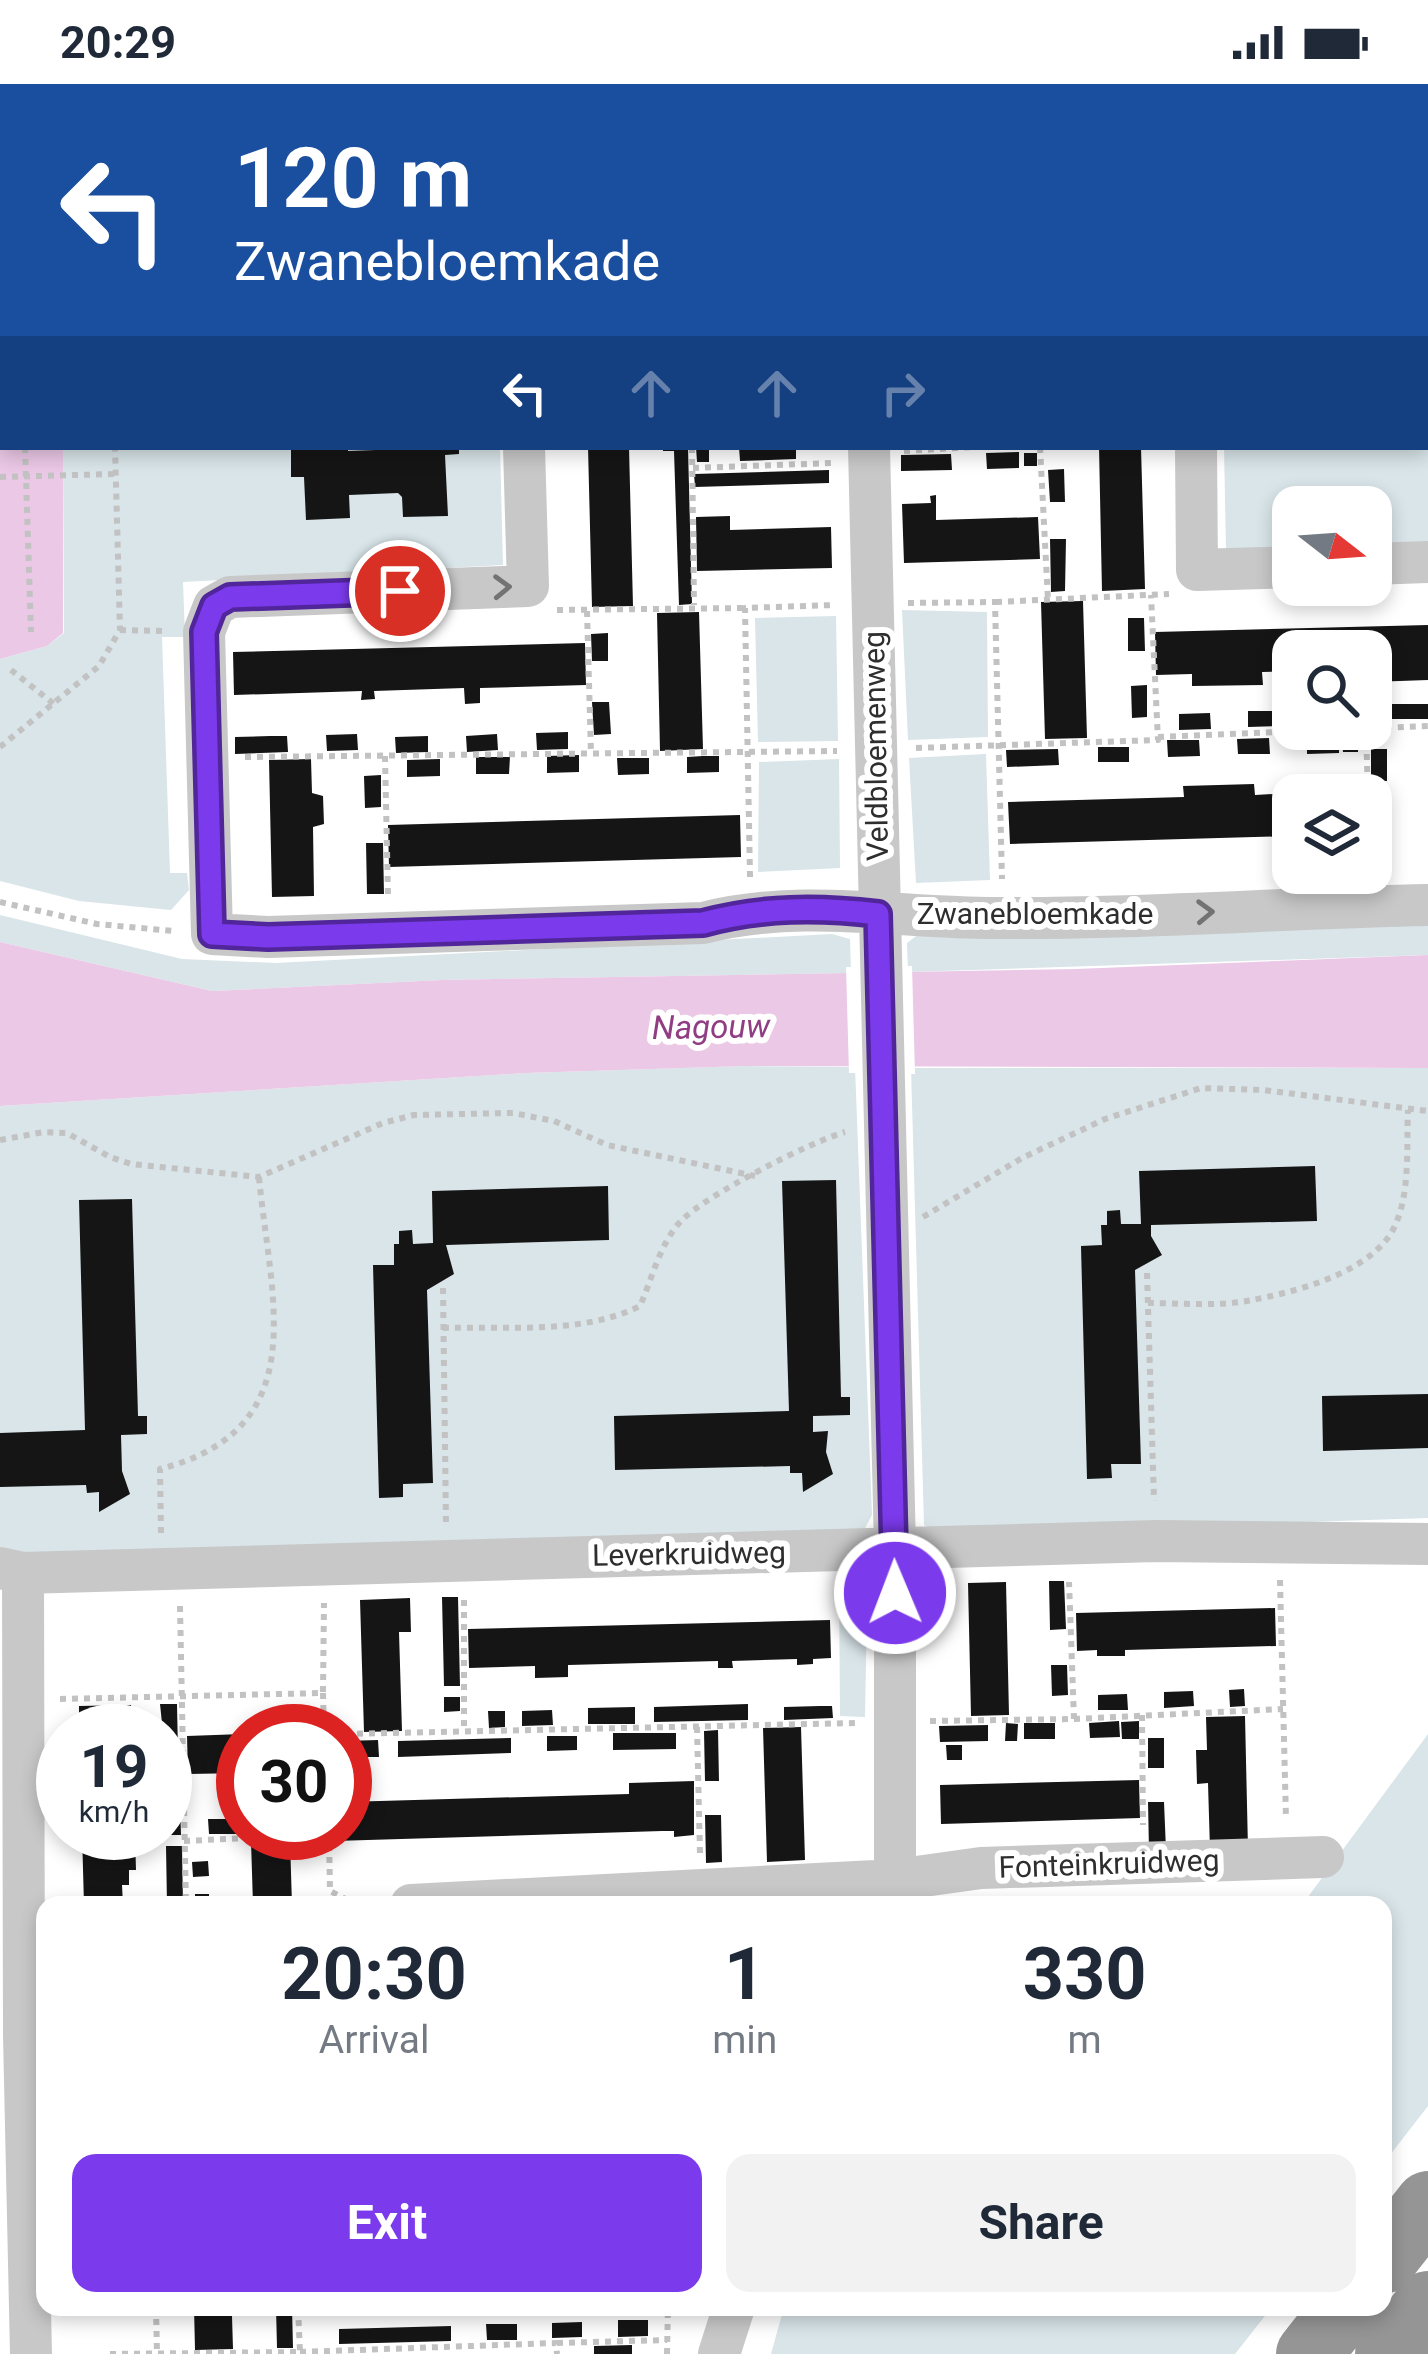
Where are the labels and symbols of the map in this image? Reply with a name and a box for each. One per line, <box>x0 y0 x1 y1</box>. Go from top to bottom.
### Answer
north arrow <box>1272 486 1392 606</box>
pin <box>349 540 451 642</box>
one-way arrow <box>493 575 512 601</box>
street label: Veldbloemenweg <box>856 631 895 861</box>
street label: Zwanebloemkade <box>917 896 1153 931</box>
one-way arrow <box>1196 899 1215 925</box>
water label: Nagouw <box>652 1006 771 1047</box>
position arrow <box>832 1530 958 1656</box>
street label: Leverkruidweg <box>592 1534 786 1573</box>
speed limit sign: 30 <box>216 1704 372 1860</box>
street label: Fonteinkruidweg <box>998 1842 1220 1885</box>

